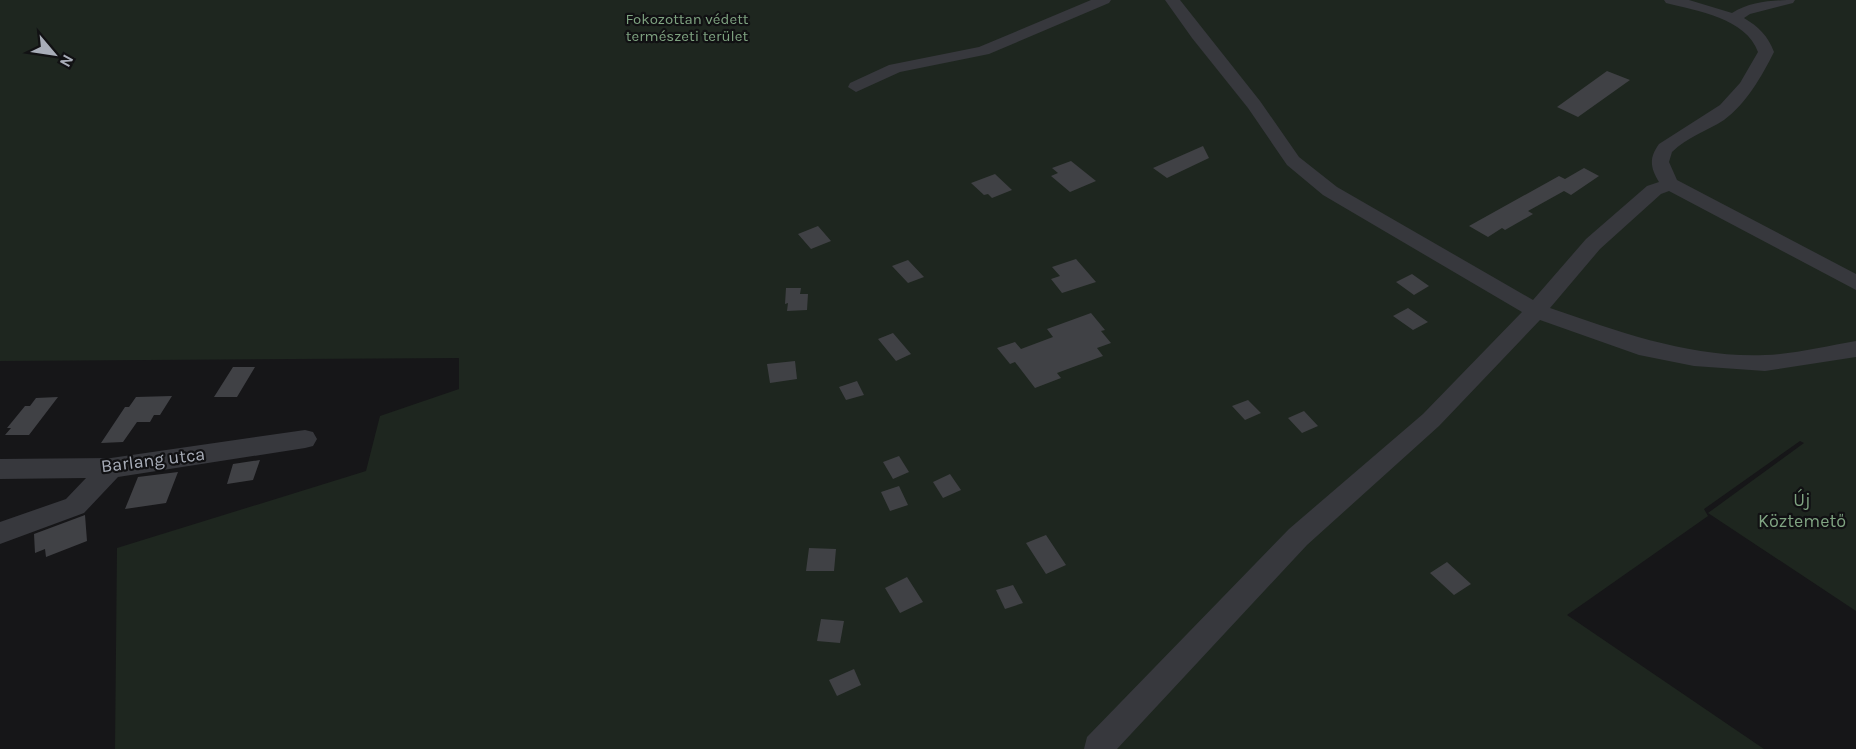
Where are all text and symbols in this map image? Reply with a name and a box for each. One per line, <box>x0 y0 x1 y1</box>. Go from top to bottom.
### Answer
park label: Fokozottan védett természeti terület <box>626 10 749 45</box>
north arrow <box>24 24 84 84</box>
text: N <box>56 51 78 71</box>
street label: Barlang utca <box>100 443 206 477</box>
park label: Új Köztemető <box>1758 488 1846 532</box>

